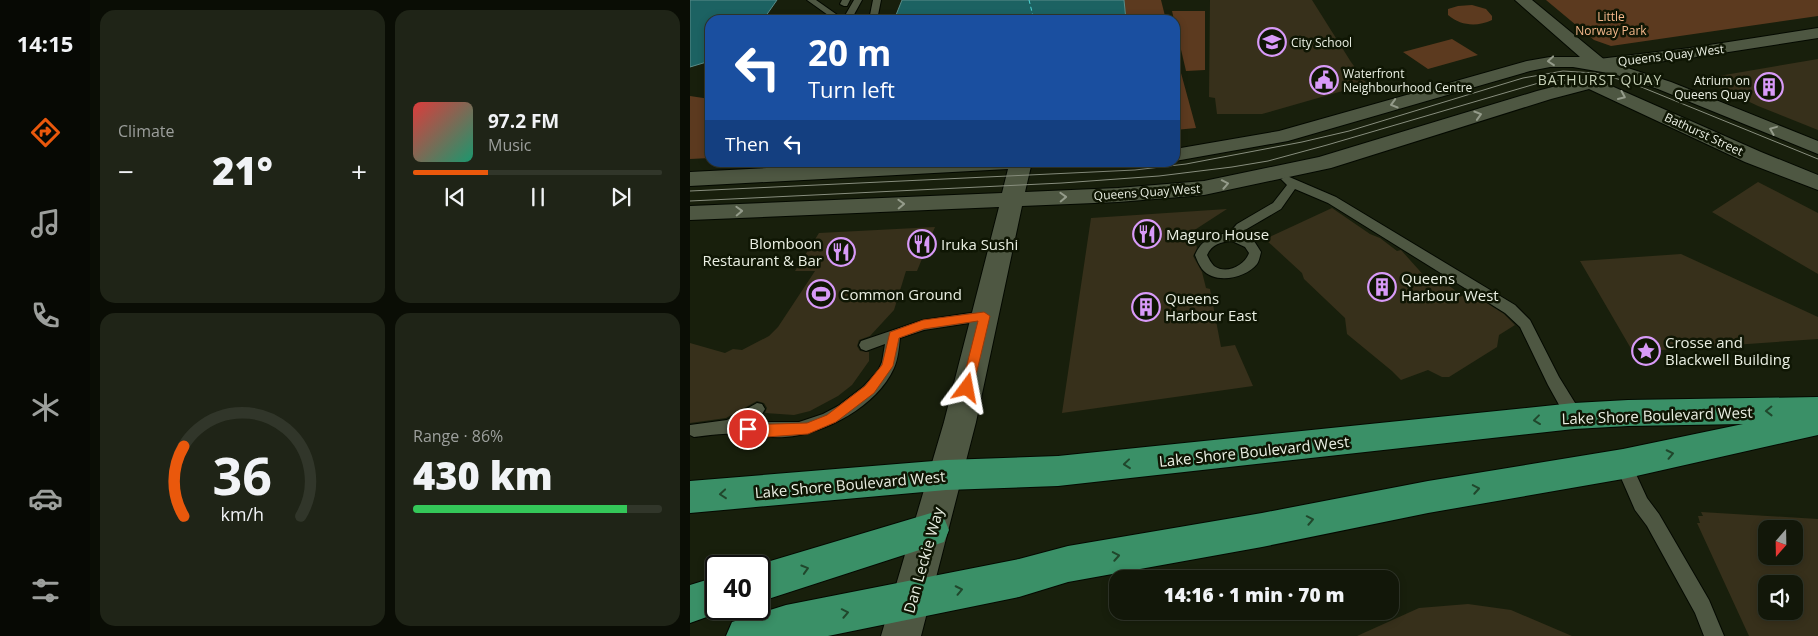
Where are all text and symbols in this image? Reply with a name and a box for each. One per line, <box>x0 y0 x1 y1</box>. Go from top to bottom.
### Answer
park label: Little Norway Park <box>1575 8 1647 39</box>
school or university icon: City School <box>1257 27 1287 57</box>
text: 14:15 <box>17 28 73 58</box>
text: 20 m <box>808 29 891 76</box>
place label: City School <box>1291 34 1352 51</box>
icon: left <box>725 35 790 100</box>
street label: Queens Quay West <box>1617 40 1725 70</box>
one-way arrow <box>1546 55 1554 66</box>
public building icon: Waterfront Neighbourhood Centre <box>1309 65 1339 95</box>
place label: Waterfront Neighbourhood Centre <box>1343 65 1473 96</box>
district label: BATHURST QUAY <box>1538 70 1662 89</box>
place label: Atrium on Queens Quay <box>1674 72 1751 103</box>
building icon: Atrium on Queens Quay <box>1754 72 1784 102</box>
text: Turn left <box>808 74 895 104</box>
one-way arrow <box>1617 90 1626 101</box>
one-way arrow <box>1391 99 1399 109</box>
text: 97.2 FM <box>488 108 559 134</box>
street label: Bathurst Street <box>1662 108 1746 160</box>
one-way arrow <box>1473 111 1482 121</box>
icon: directions <box>28 115 63 150</box>
text: Climate <box>118 120 175 142</box>
one-way arrow <box>1769 126 1778 136</box>
icon: left <box>779 130 807 158</box>
text: Then <box>725 131 769 157</box>
text: Music <box>488 134 532 156</box>
text: 21° <box>212 144 273 196</box>
text: − <box>118 152 134 190</box>
text: + <box>351 152 367 190</box>
one-way arrow <box>1221 179 1230 190</box>
street label: Queens Quay West <box>1093 180 1201 204</box>
icon: previous <box>441 183 469 211</box>
icon: pause <box>524 183 552 211</box>
icon: next <box>607 183 635 211</box>
one-way arrow <box>1060 192 1068 202</box>
one-way arrow <box>897 198 905 209</box>
one-way arrow <box>735 205 743 216</box>
icon: music <box>28 206 63 241</box>
restaurant icon: Maguro House <box>1132 219 1162 249</box>
place label: Maguro House <box>1166 224 1269 244</box>
restaurant icon: Iruka Sushi <box>907 229 937 259</box>
place label: Blomboon Restaurant & Bar <box>702 233 822 270</box>
place label: Iruka Sushi <box>941 234 1018 254</box>
restaurant icon: Blomboon Restaurant & Bar <box>826 237 856 267</box>
place label: Queens Harbour West <box>1401 268 1499 305</box>
building icon: Queens Harbour West <box>1367 272 1397 302</box>
sports icon: Common Ground <box>806 279 836 309</box>
place label: Common Ground <box>840 284 962 304</box>
place label: Queens Harbour East <box>1165 288 1257 325</box>
building icon: Queens Harbour East <box>1131 292 1161 322</box>
icon: phone <box>28 298 63 333</box>
place label: Crosse and Blackwell Building <box>1665 332 1790 369</box>
place icon: Crosse and Blackwell Building <box>1631 336 1661 366</box>
position arrow <box>940 361 992 413</box>
icon: climate <box>28 390 63 425</box>
street label: Lake Shore Boulevard West <box>1561 402 1753 428</box>
one-way arrow <box>1765 406 1773 416</box>
pin <box>727 408 769 450</box>
one-way arrow <box>1533 414 1541 425</box>
icon: arrive <box>734 415 762 443</box>
text: Range · 86% <box>413 425 503 447</box>
street label: Lake Shore Boulevard West <box>1158 431 1350 471</box>
text: 36 <box>213 439 272 510</box>
text: 430 km <box>413 449 553 501</box>
one-way arrow <box>1666 450 1675 460</box>
one-way arrow <box>1123 458 1131 469</box>
street label: Lake Shore Boulevard West <box>754 466 946 502</box>
icon: car <box>28 481 63 516</box>
one-way arrow <box>1472 485 1481 495</box>
one-way arrow <box>719 489 727 500</box>
text: km/h <box>221 502 264 526</box>
street label: Dan Leckie Way <box>898 504 948 615</box>
one-way arrow <box>1306 516 1314 526</box>
north arrow <box>1758 520 1802 565</box>
map controls <box>1758 520 1803 620</box>
one-way arrow <box>1111 551 1120 561</box>
speed limit sign: 40 <box>705 555 770 620</box>
one-way arrow <box>801 565 809 575</box>
icon: filters <box>28 573 63 608</box>
button: sound <box>1758 575 1803 620</box>
text: 14:16 · 1 min · 70 m <box>1164 582 1344 608</box>
one-way arrow <box>955 586 963 596</box>
one-way arrow <box>840 609 849 619</box>

